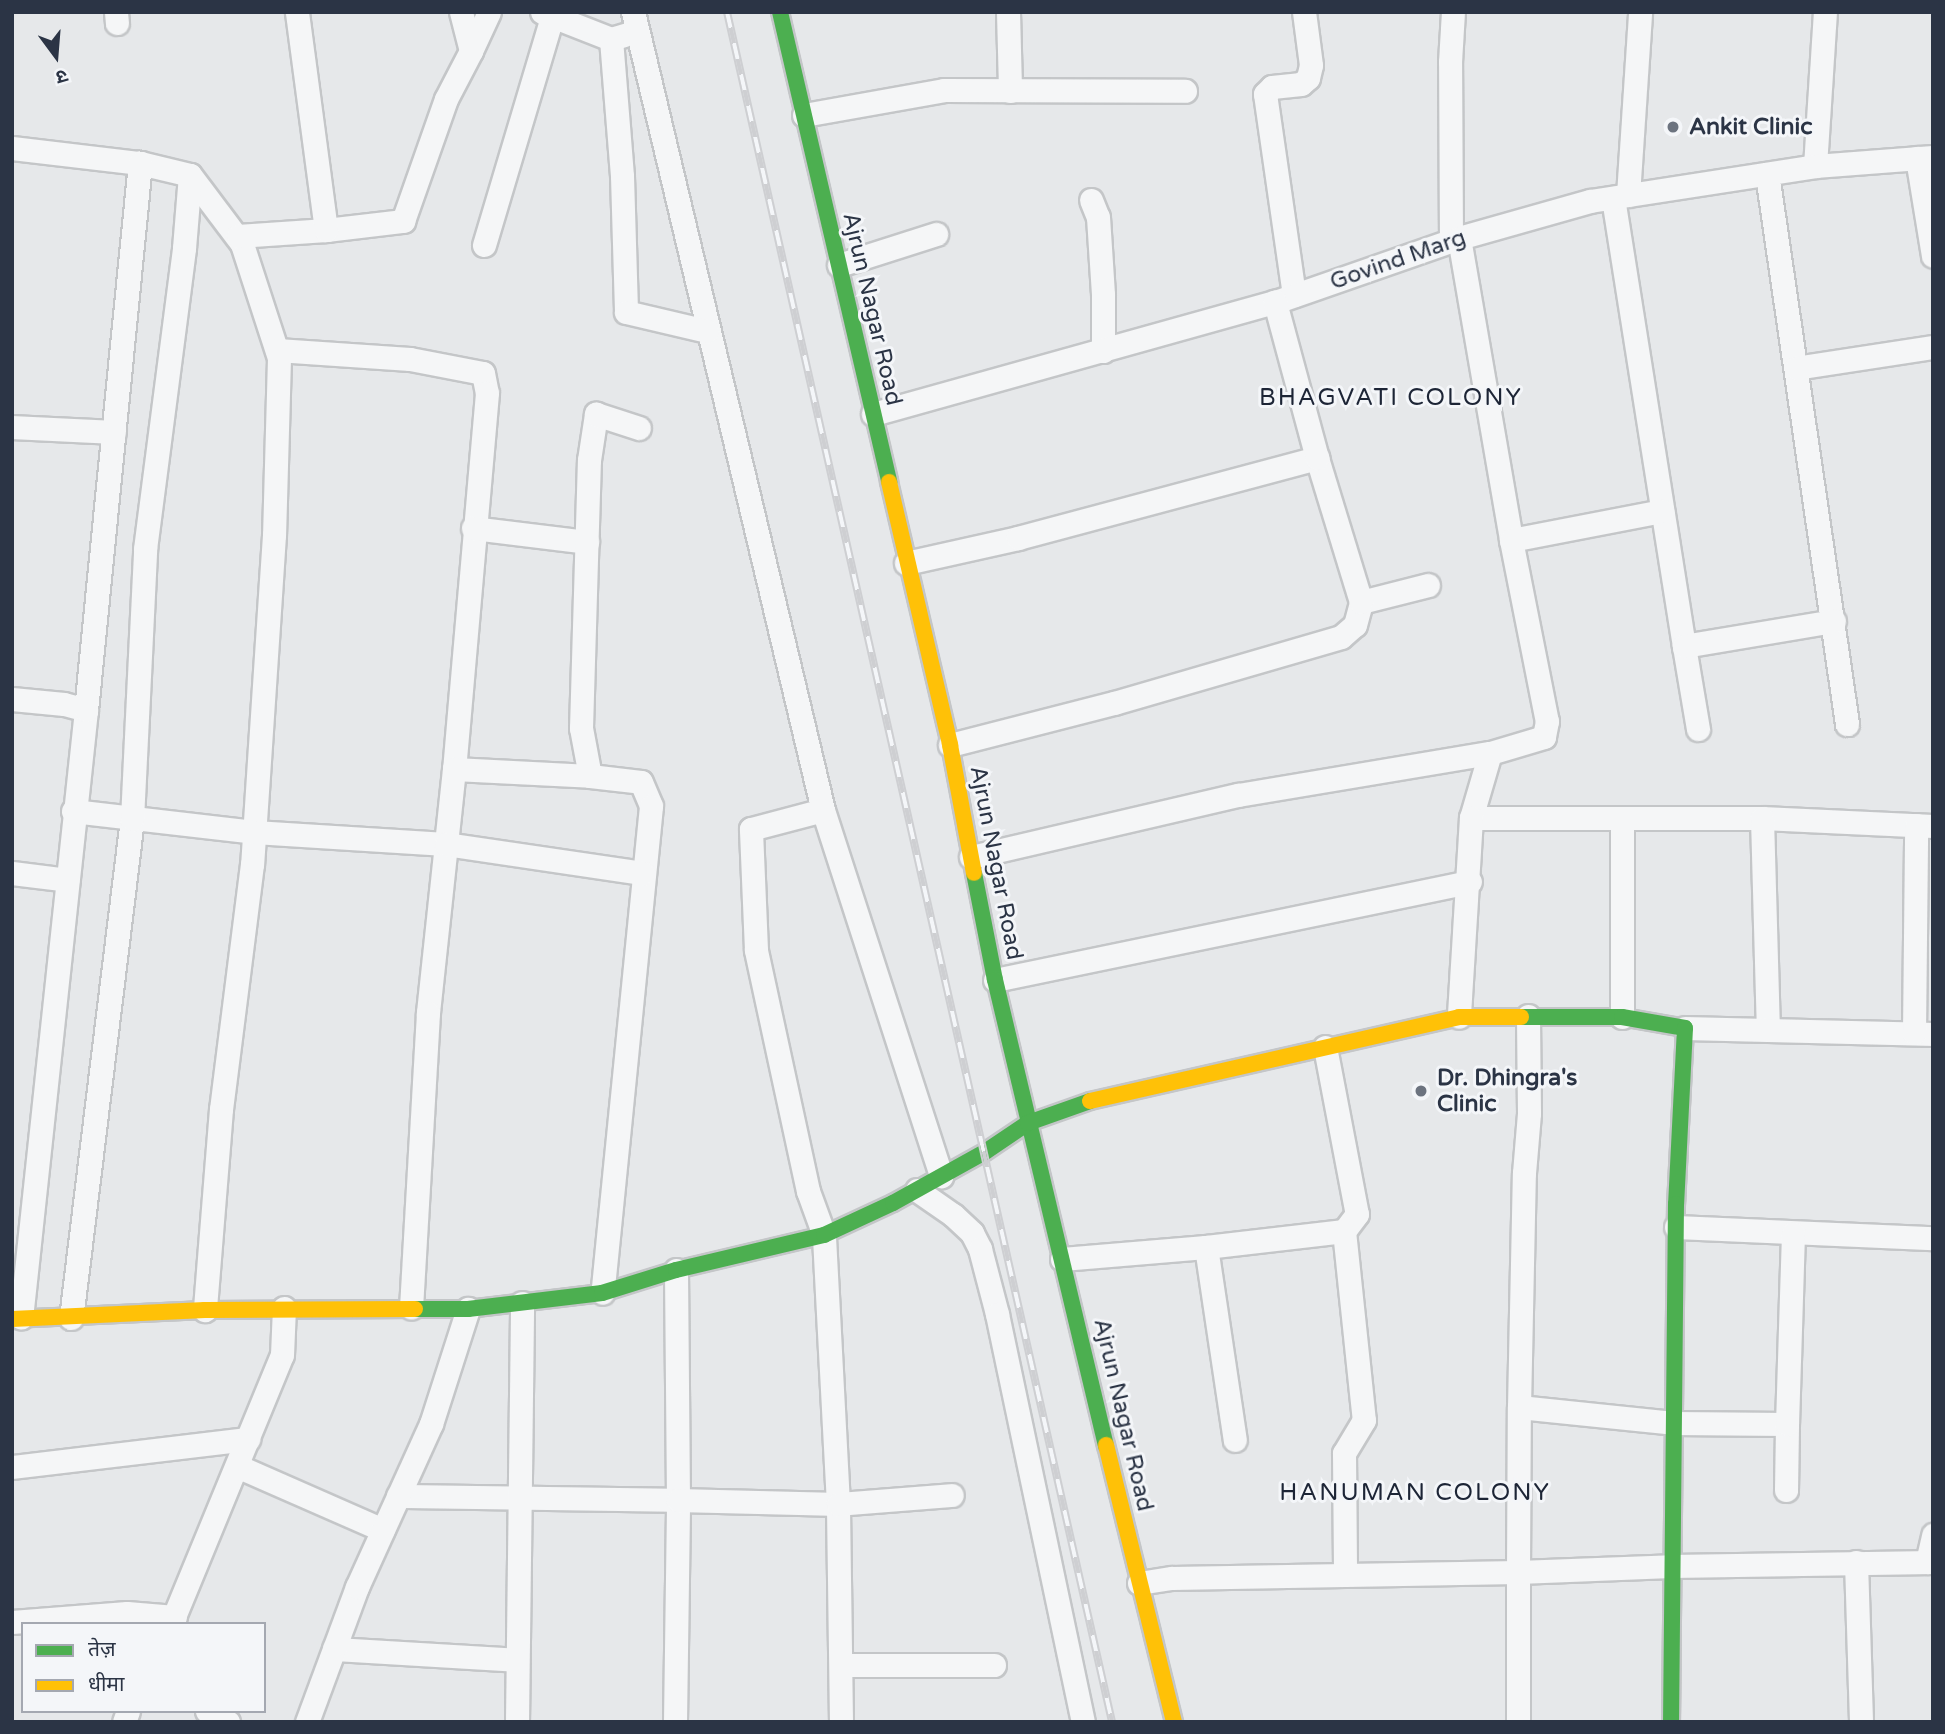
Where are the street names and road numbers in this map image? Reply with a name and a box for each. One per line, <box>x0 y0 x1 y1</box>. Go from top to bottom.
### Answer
street label: Ajrun Nagar Road <box>836 210 908 408</box>
street label: Govind Marg <box>1326 224 1470 296</box>
street label: Ajrun Nagar Road <box>964 764 1028 962</box>
street label: Ajrun Nagar Road <box>1087 1316 1159 1514</box>

